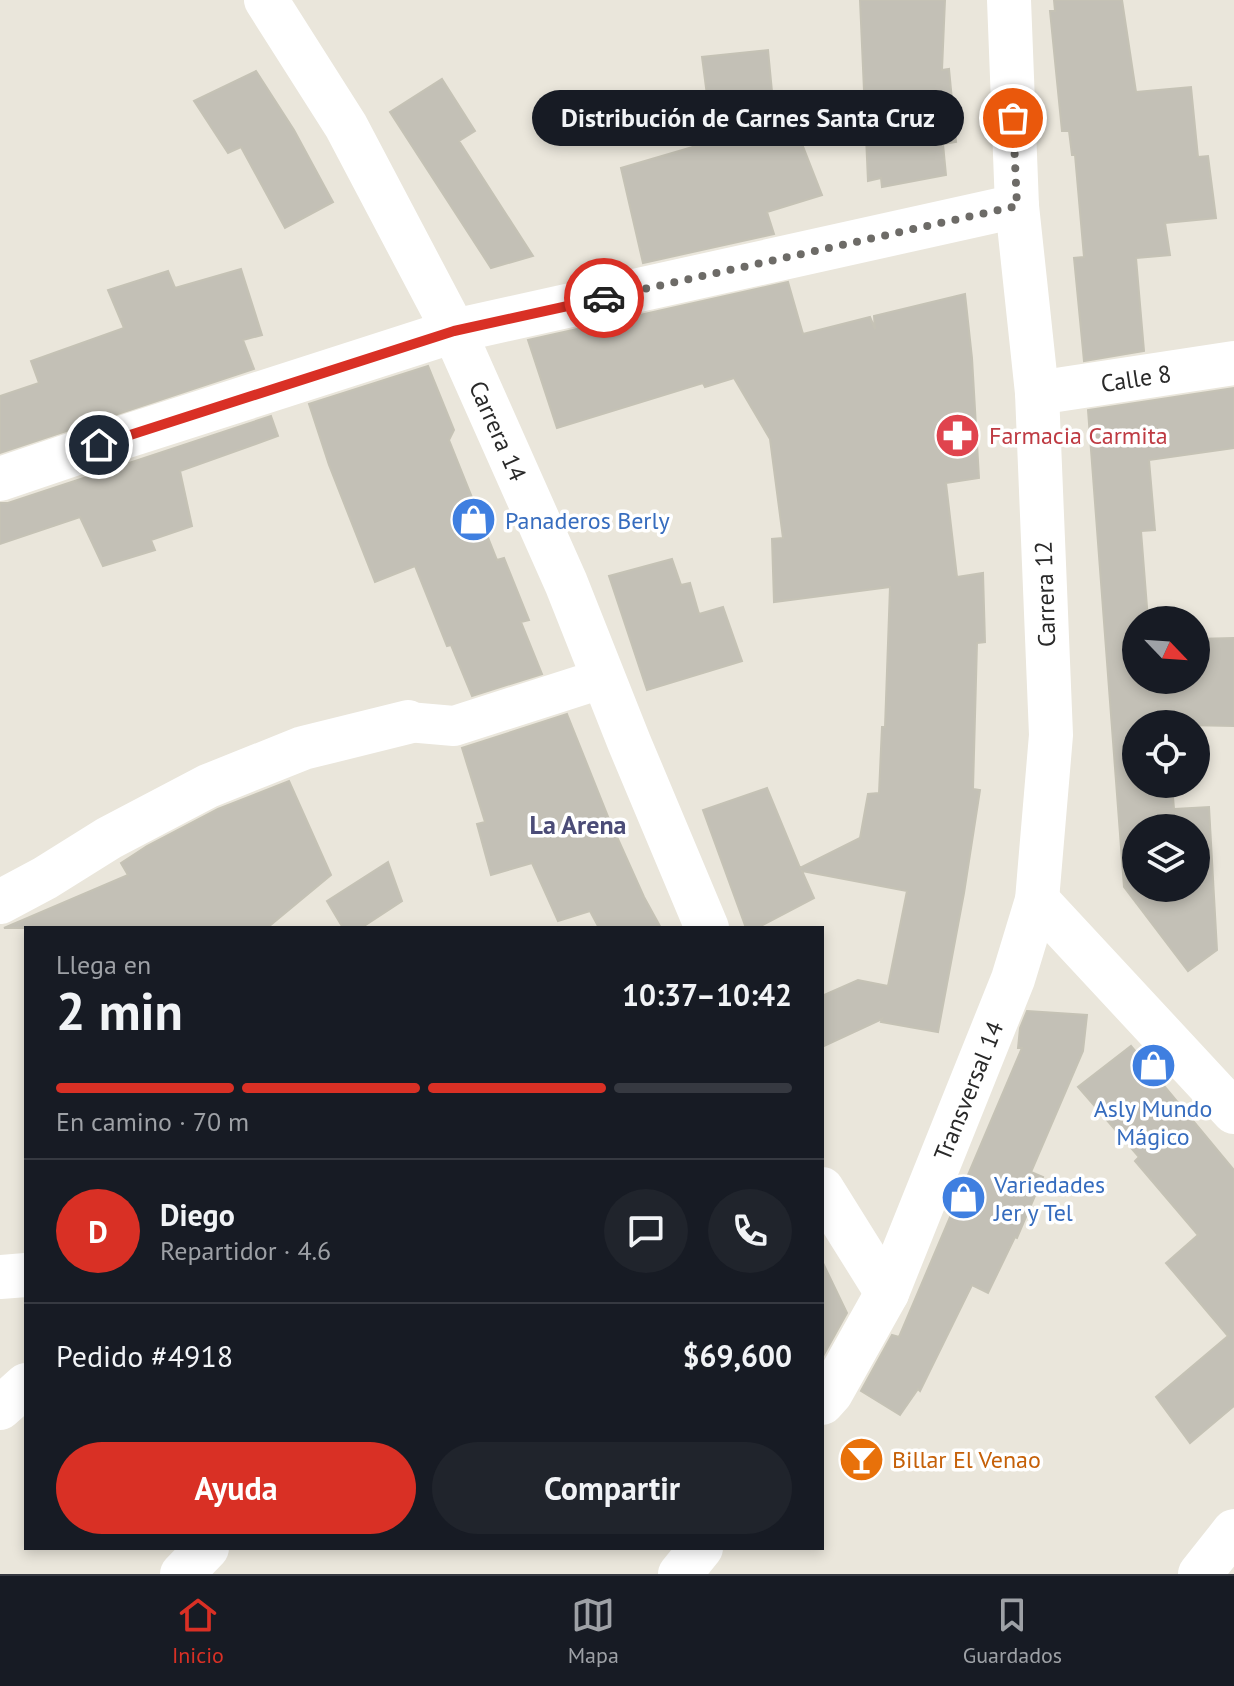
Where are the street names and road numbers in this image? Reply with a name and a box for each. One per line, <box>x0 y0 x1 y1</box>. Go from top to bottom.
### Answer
street label: Calle 8 <box>1098 357 1173 399</box>
street label: Carrera 14 <box>463 376 534 486</box>
street label: Carrera 12 <box>1028 540 1062 648</box>
street label: Transversal 14 <box>926 1017 1010 1165</box>

